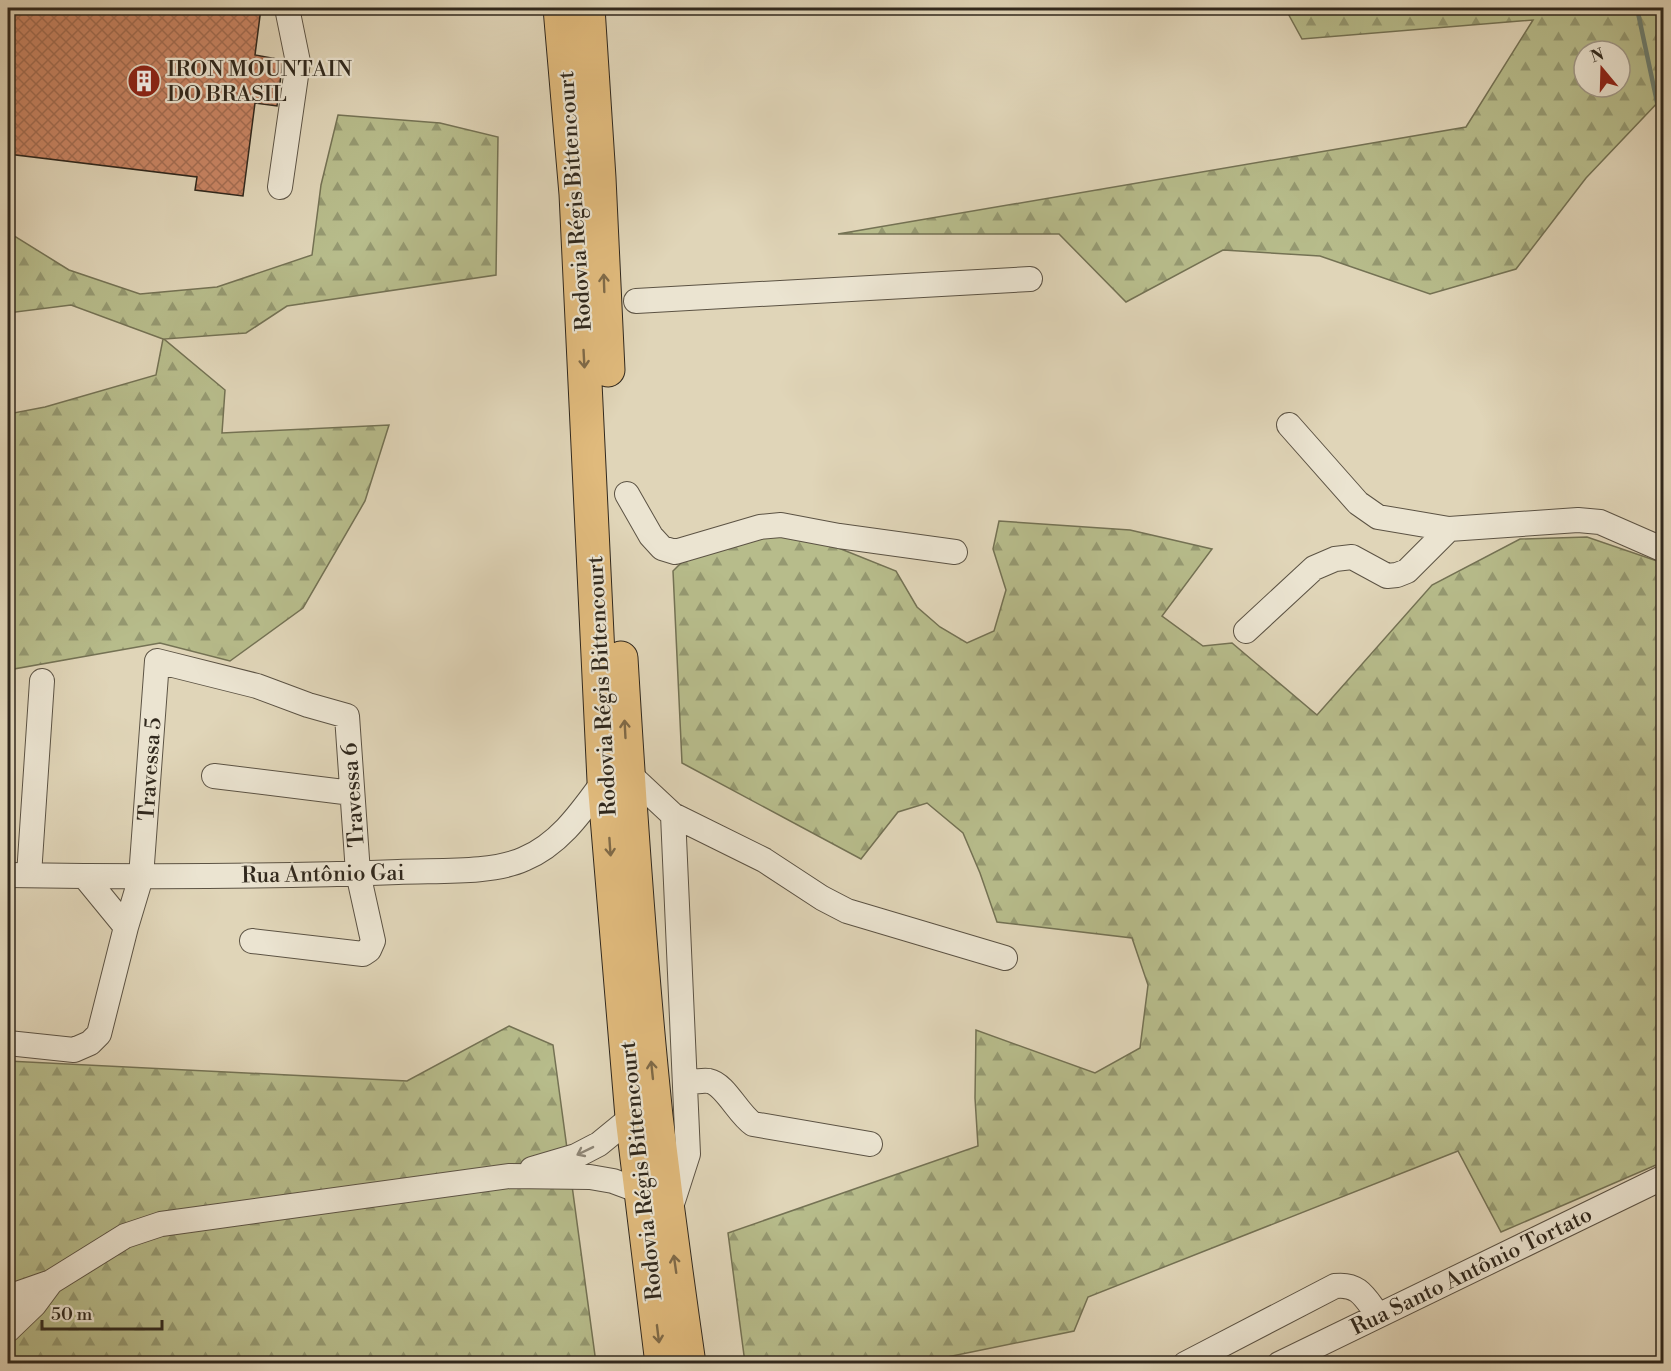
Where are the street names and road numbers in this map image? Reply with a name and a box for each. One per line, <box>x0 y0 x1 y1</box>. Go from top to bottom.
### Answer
street label: Rodovia Régis Bittencourt <box>553 70 598 332</box>
street label: Rodovia Régis Bittencourt <box>582 555 623 817</box>
street label: Travessa 5 <box>133 716 168 822</box>
street label: Travessa 6 <box>336 742 371 848</box>
street label: Rua Antônio Gai <box>241 860 405 889</box>
street label: Rodovia Régis Bittencourt <box>614 1040 669 1302</box>
street label: Rua Santo Antônio Tortato <box>1347 1201 1597 1342</box>

